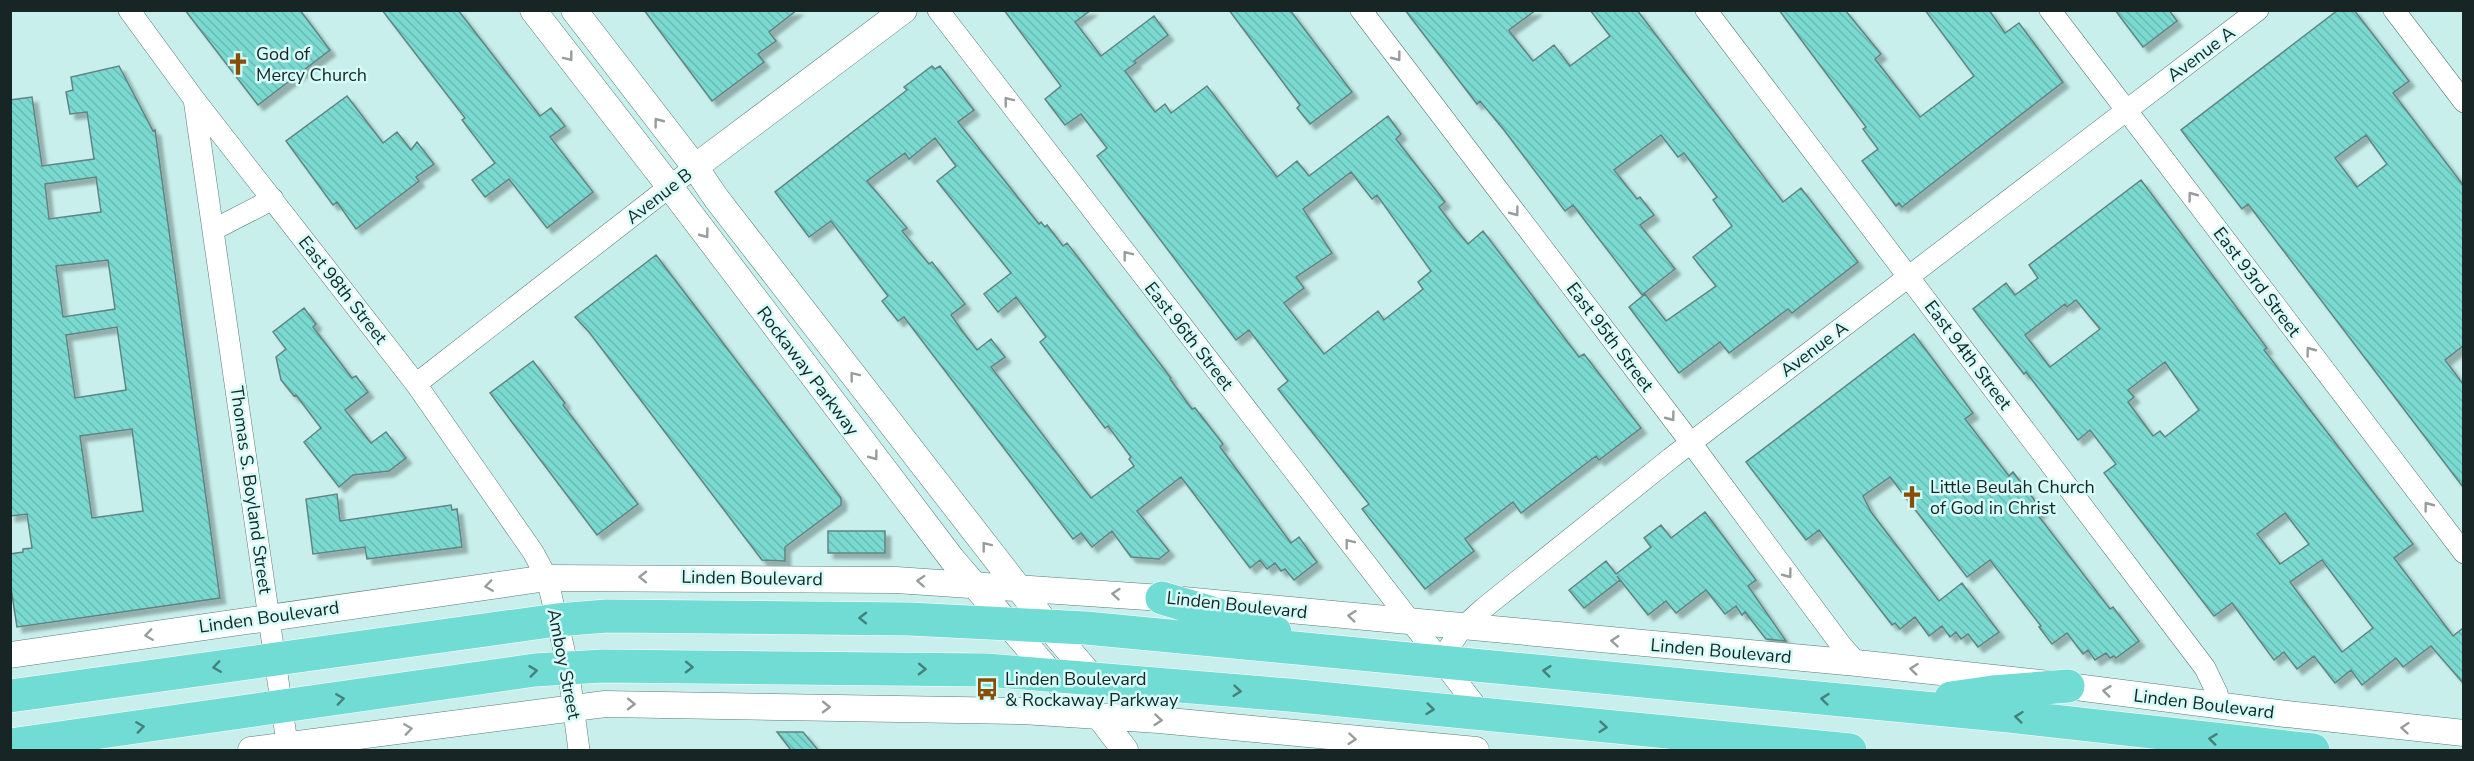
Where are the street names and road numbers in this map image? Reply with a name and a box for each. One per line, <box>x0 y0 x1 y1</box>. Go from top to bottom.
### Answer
street label: Avenue A <box>2162 21 2240 87</box>
street label: Avenue B <box>621 163 697 229</box>
street label: East 93rd Street <box>2208 222 2307 342</box>
street label: East 98th Street <box>293 231 393 350</box>
street label: East 96th Street <box>1139 277 1239 396</box>
street label: East 95th Street <box>1561 277 1659 397</box>
street label: East 94th Street <box>1919 295 2017 415</box>
street label: Rockaway Parkway <box>751 301 865 441</box>
street label: Avenue A <box>1775 316 1853 382</box>
street label: Thomas S. Boyland Street <box>225 385 278 596</box>
street label: Linden Boulevard <box>681 565 823 591</box>
street label: Linden Boulevard <box>1165 586 1309 624</box>
street label: Linden Boulevard <box>197 595 341 639</box>
street label: Amboy Street <box>542 607 587 722</box>
street label: Linden Boulevard <box>1649 633 1793 669</box>
street label: Linden Boulevard <box>2132 683 2276 725</box>

